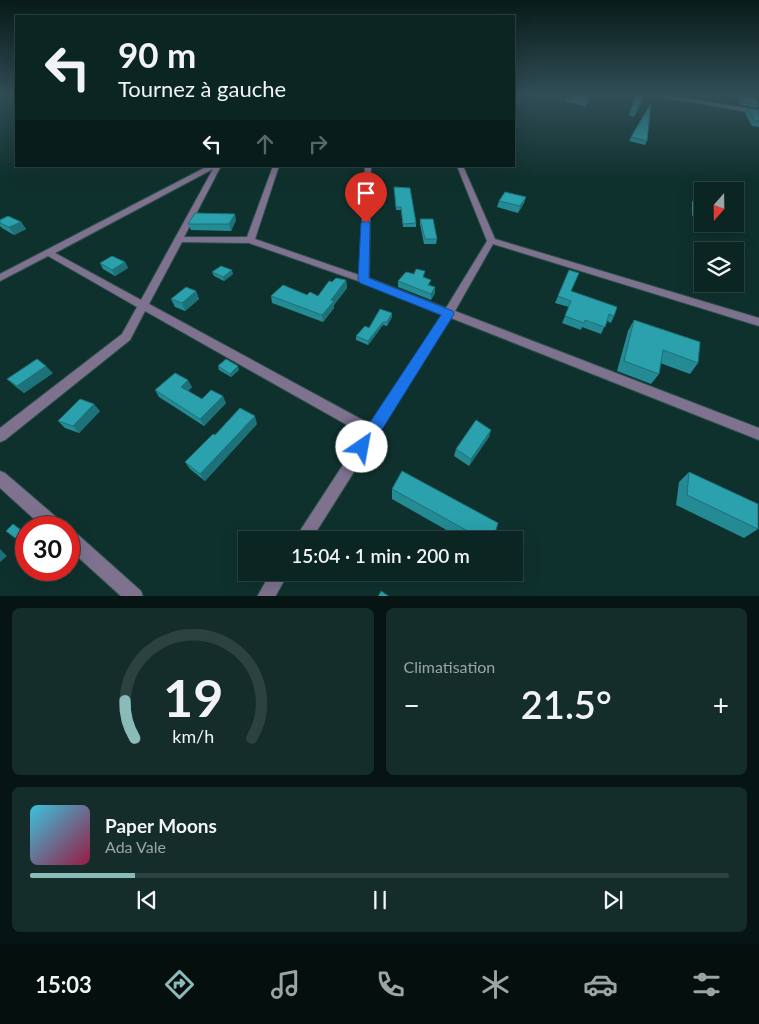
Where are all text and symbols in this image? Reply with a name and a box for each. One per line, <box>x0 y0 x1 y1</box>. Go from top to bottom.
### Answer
text: 90 m <box>118 33 196 75</box>
icon: left <box>35 35 100 100</box>
text: Tournez à gauche <box>118 75 286 102</box>
icon: left <box>198 130 226 158</box>
icon: ahead <box>251 130 279 158</box>
icon: right <box>304 130 332 158</box>
pin <box>345 172 387 223</box>
icon: arrive <box>352 179 380 207</box>
north arrow <box>694 182 744 232</box>
map controls <box>694 182 744 292</box>
button: layers <box>694 242 744 292</box>
position arrow <box>335 420 387 472</box>
speed limit sign: 30 <box>15 516 80 581</box>
text: 15:04 · 1 min · 200 m <box>291 544 470 567</box>
text: Climatisation <box>404 657 495 676</box>
text: 19 <box>163 666 223 728</box>
text: 21.5° <box>521 681 612 727</box>
text: − <box>404 688 420 722</box>
text: + <box>713 688 729 722</box>
text: km/h <box>172 725 214 747</box>
text: Paper Moons <box>105 814 217 837</box>
text: Ada Vale <box>105 837 166 856</box>
icon: previous <box>133 886 161 914</box>
icon: pause <box>366 886 394 914</box>
icon: next <box>599 886 627 914</box>
icon: directions <box>162 967 197 1002</box>
icon: music <box>268 967 303 1002</box>
icon: phone <box>373 967 408 1002</box>
icon: climate <box>478 967 513 1002</box>
icon: car <box>583 967 618 1002</box>
icon: filters <box>689 967 724 1002</box>
text: 15:03 <box>35 971 92 998</box>

